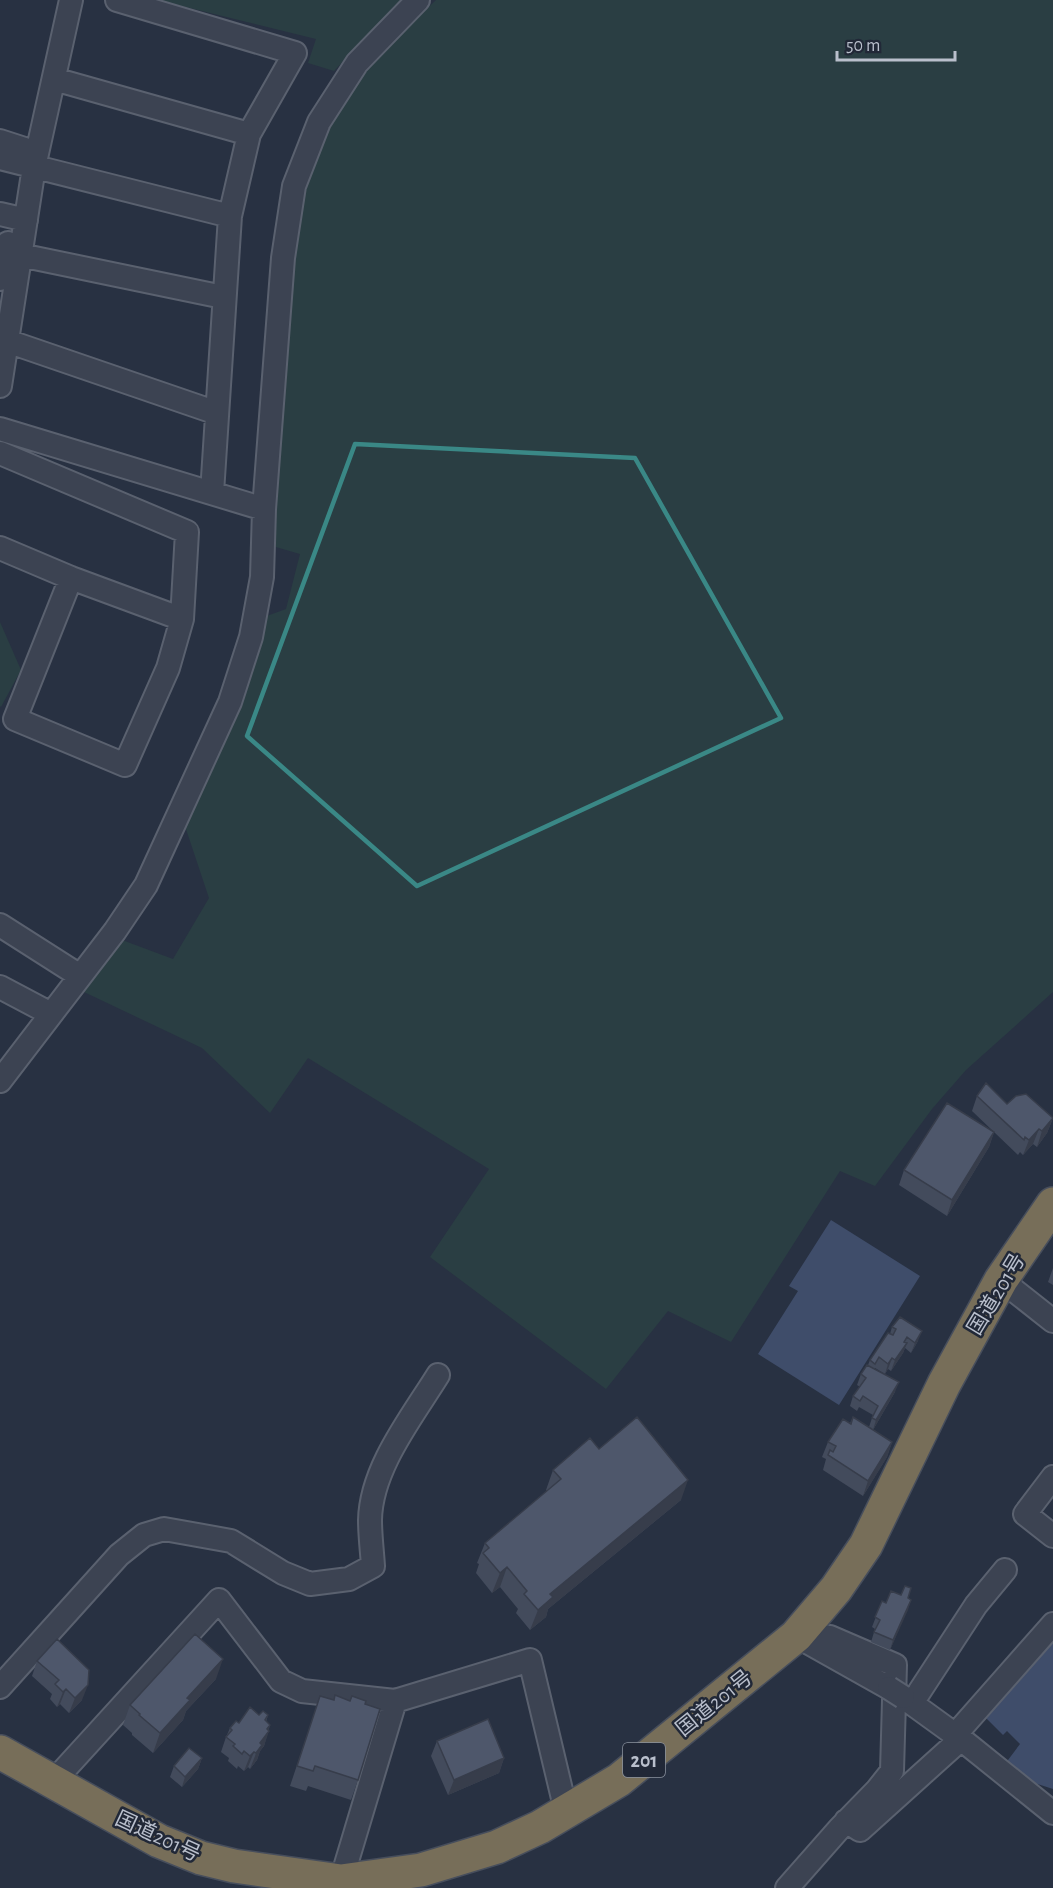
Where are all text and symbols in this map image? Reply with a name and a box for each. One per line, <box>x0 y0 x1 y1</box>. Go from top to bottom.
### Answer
scale bar <box>837 24 956 62</box>
text: 50 m <box>846 37 880 55</box>
street label: 国道201号 <box>963 1249 1029 1339</box>
street label: 国道201号 <box>672 1666 756 1740</box>
road number: 201 <box>623 1743 665 1777</box>
street label: 国道201号 <box>112 1807 204 1865</box>

